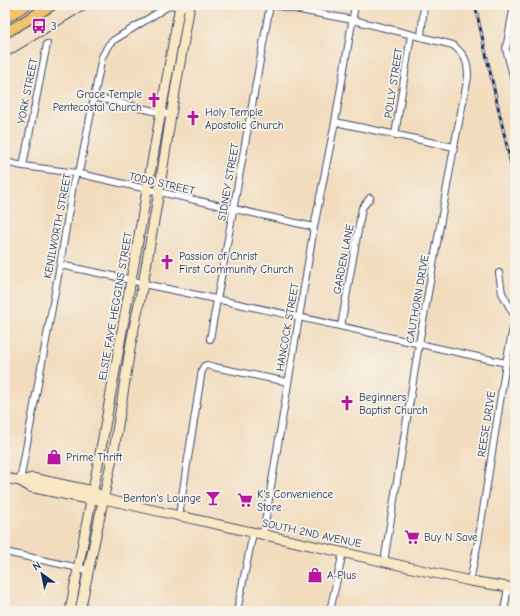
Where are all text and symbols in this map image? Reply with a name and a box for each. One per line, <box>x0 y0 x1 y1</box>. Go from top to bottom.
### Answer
bus stop icon: 3 <box>30 17 48 35</box>
place label: 3 <box>51 20 57 33</box>
street label: POLLY STREET <box>382 47 406 119</box>
street label: YORK STREET <box>15 57 40 125</box>
place label: Grace Temple Pentecostal Church <box>53 88 142 114</box>
church icon: Grace Temple Pentecostal Church <box>145 91 163 109</box>
place label: Holy Temple Apostolic Church <box>205 106 284 132</box>
church icon: Holy Temple Apostolic Church <box>184 109 202 127</box>
street label: SIDNEY STREET <box>215 142 242 222</box>
street label: TODD STREET <box>128 170 196 197</box>
street label: KENILWORTH STREET <box>41 172 74 280</box>
street label: GARDEN LANE <box>330 223 357 295</box>
street label: ELSIE FAYE HEGGINS STREET <box>96 231 135 381</box>
place label: Passion of Christ First Community Church <box>179 250 294 276</box>
church icon: Passion of Christ First Community Church <box>158 253 176 271</box>
street label: CAUTHORN DRIVE <box>403 254 432 344</box>
street label: HANCOCK STREET <box>273 282 302 372</box>
street label: REESE DRIVE <box>475 390 498 458</box>
place label: Beginners Baptist Church <box>359 391 428 417</box>
church icon: Beginners Baptist Church <box>338 394 356 412</box>
shop icon: Prime Thrift <box>45 448 63 466</box>
place label: Prime Thrift <box>66 451 123 464</box>
place label: K's Convenience Store <box>257 488 334 514</box>
bar icon: Benton's Lounge <box>204 489 222 507</box>
supermarket icon: K's Convenience Store <box>236 491 254 509</box>
place label: Benton's Lounge <box>123 492 201 505</box>
street label: SOUTH 2ND AVENUE <box>261 517 363 550</box>
supermarket icon: Buy N Save <box>403 528 421 546</box>
place label: Buy N Save <box>424 531 478 544</box>
north arrow <box>22 554 62 594</box>
text: N <box>30 559 43 573</box>
shop icon: A-Plus <box>306 566 324 584</box>
place label: A-Plus <box>327 569 357 582</box>

